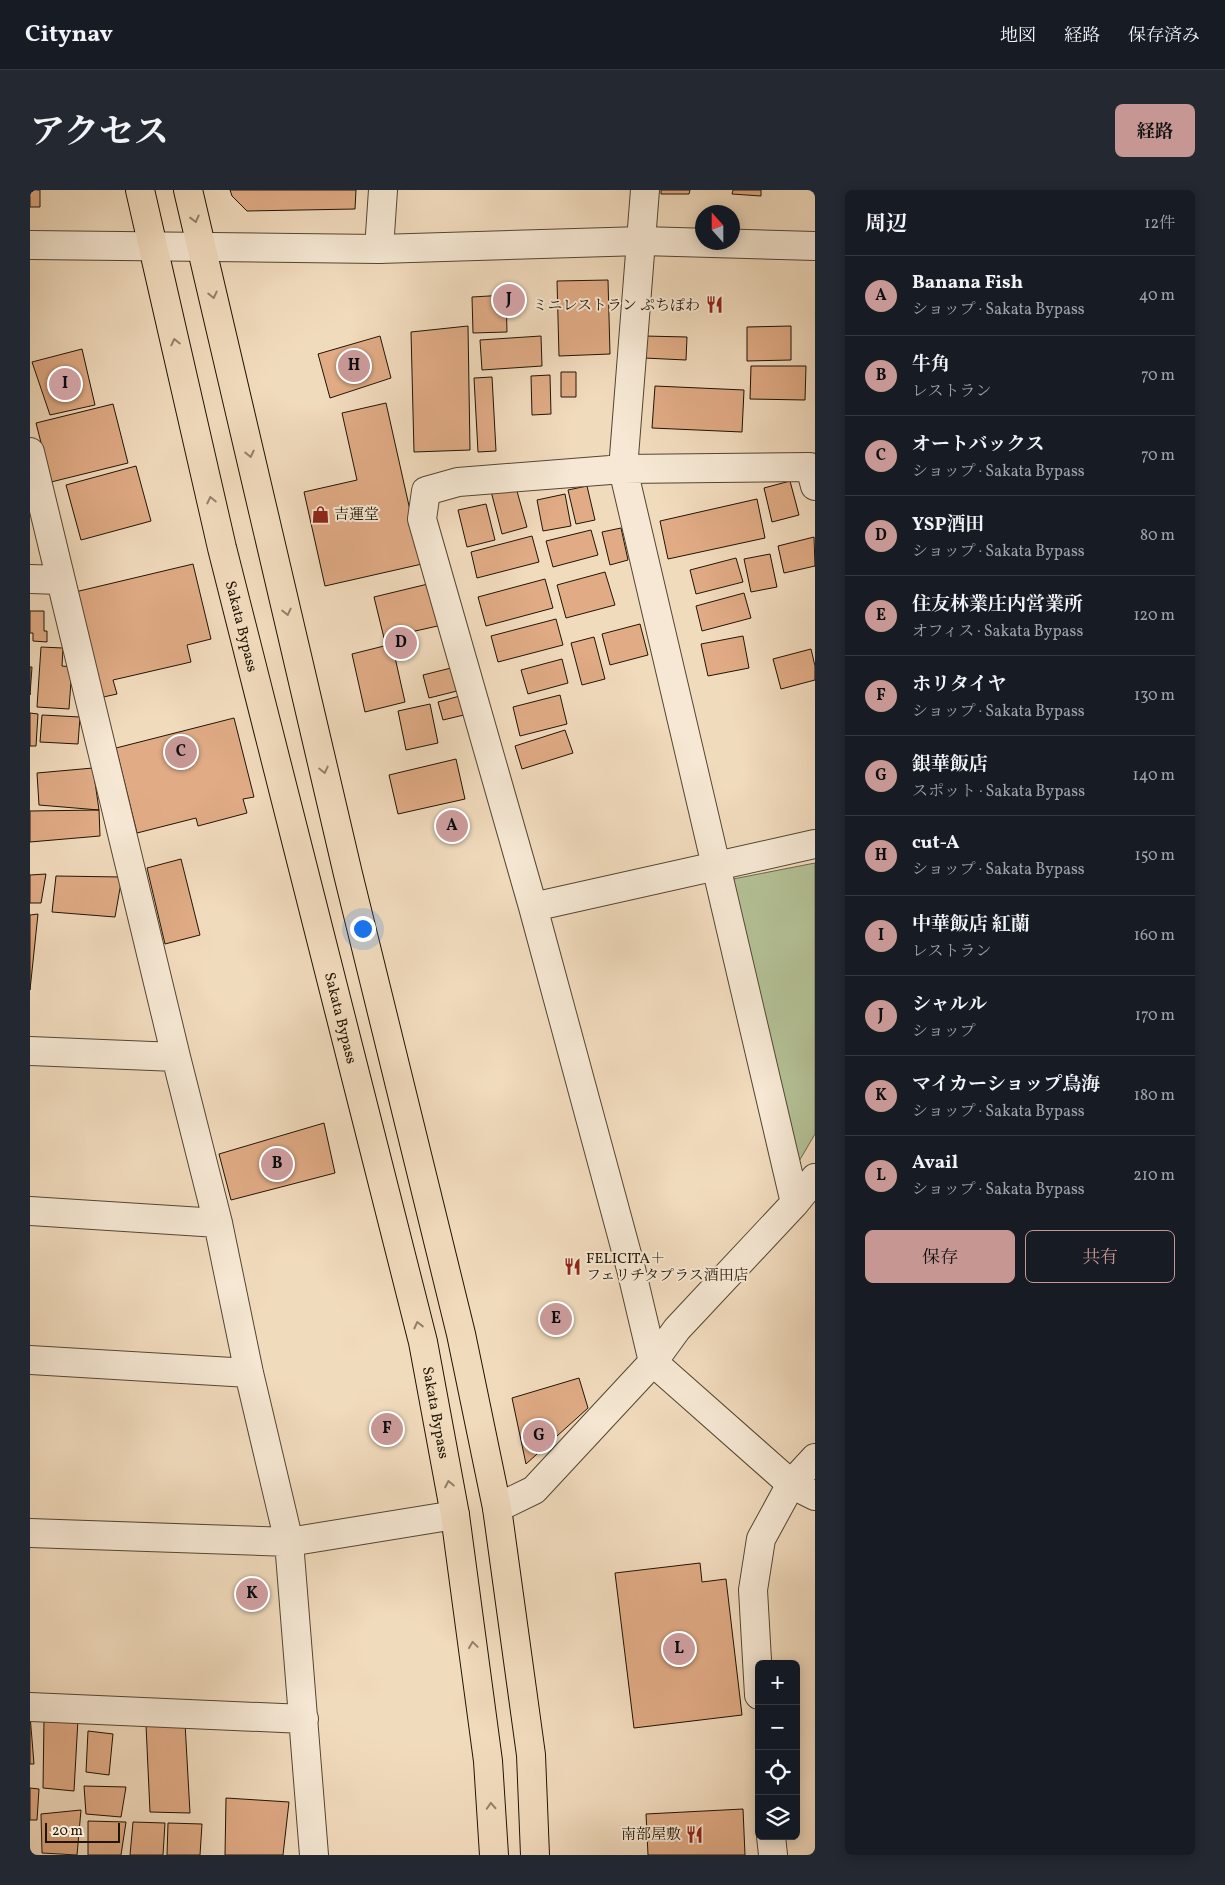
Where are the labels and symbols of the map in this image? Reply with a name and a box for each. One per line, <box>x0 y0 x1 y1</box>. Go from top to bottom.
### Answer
north arrow <box>695 205 740 250</box>
one-way arrow <box>189 214 200 223</box>
pin: J <box>493 281 525 319</box>
one-way arrow <box>207 291 218 300</box>
restaurant icon: ミニレストラン ぷちぽわ <box>704 295 724 315</box>
place label: ミニレストラン ぷちぽわ <box>532 296 700 317</box>
one-way arrow <box>170 338 181 347</box>
pin: H <box>338 347 370 385</box>
pin: I <box>49 365 81 403</box>
one-way arrow <box>244 449 255 458</box>
one-way arrow <box>207 496 217 505</box>
shop icon: 吉運堂 <box>310 504 330 524</box>
place label: 吉運堂 <box>334 505 379 526</box>
street label: Sakata Bypass <box>219 579 262 674</box>
one-way arrow <box>281 607 292 616</box>
pin: D <box>385 624 417 662</box>
pin: C <box>165 733 197 771</box>
one-way arrow <box>318 766 329 775</box>
pin: A <box>436 807 468 845</box>
your location <box>350 916 376 942</box>
street label: Sakata Bypass <box>318 970 361 1066</box>
pin: B <box>261 1145 293 1183</box>
place label: FELICITA＋ フェリチタプラス酒田店 <box>586 1249 749 1287</box>
restaurant icon: FELICITA＋ フェリチタプラス酒田店 <box>562 1257 582 1277</box>
pin: E <box>540 1300 572 1338</box>
one-way arrow <box>413 1320 424 1329</box>
street label: Sakata Bypass <box>416 1365 453 1461</box>
pin: F <box>371 1410 403 1448</box>
pin: G <box>523 1417 555 1455</box>
one-way arrow <box>445 1480 455 1489</box>
pin: K <box>236 1575 268 1613</box>
pin: L <box>663 1630 695 1668</box>
one-way arrow <box>468 1641 478 1649</box>
one-way arrow <box>485 1802 496 1810</box>
scale bar <box>45 1820 120 1843</box>
restaurant icon: 南部屋敷 <box>685 1824 705 1844</box>
place label: 南部屋敷 <box>621 1825 681 1846</box>

